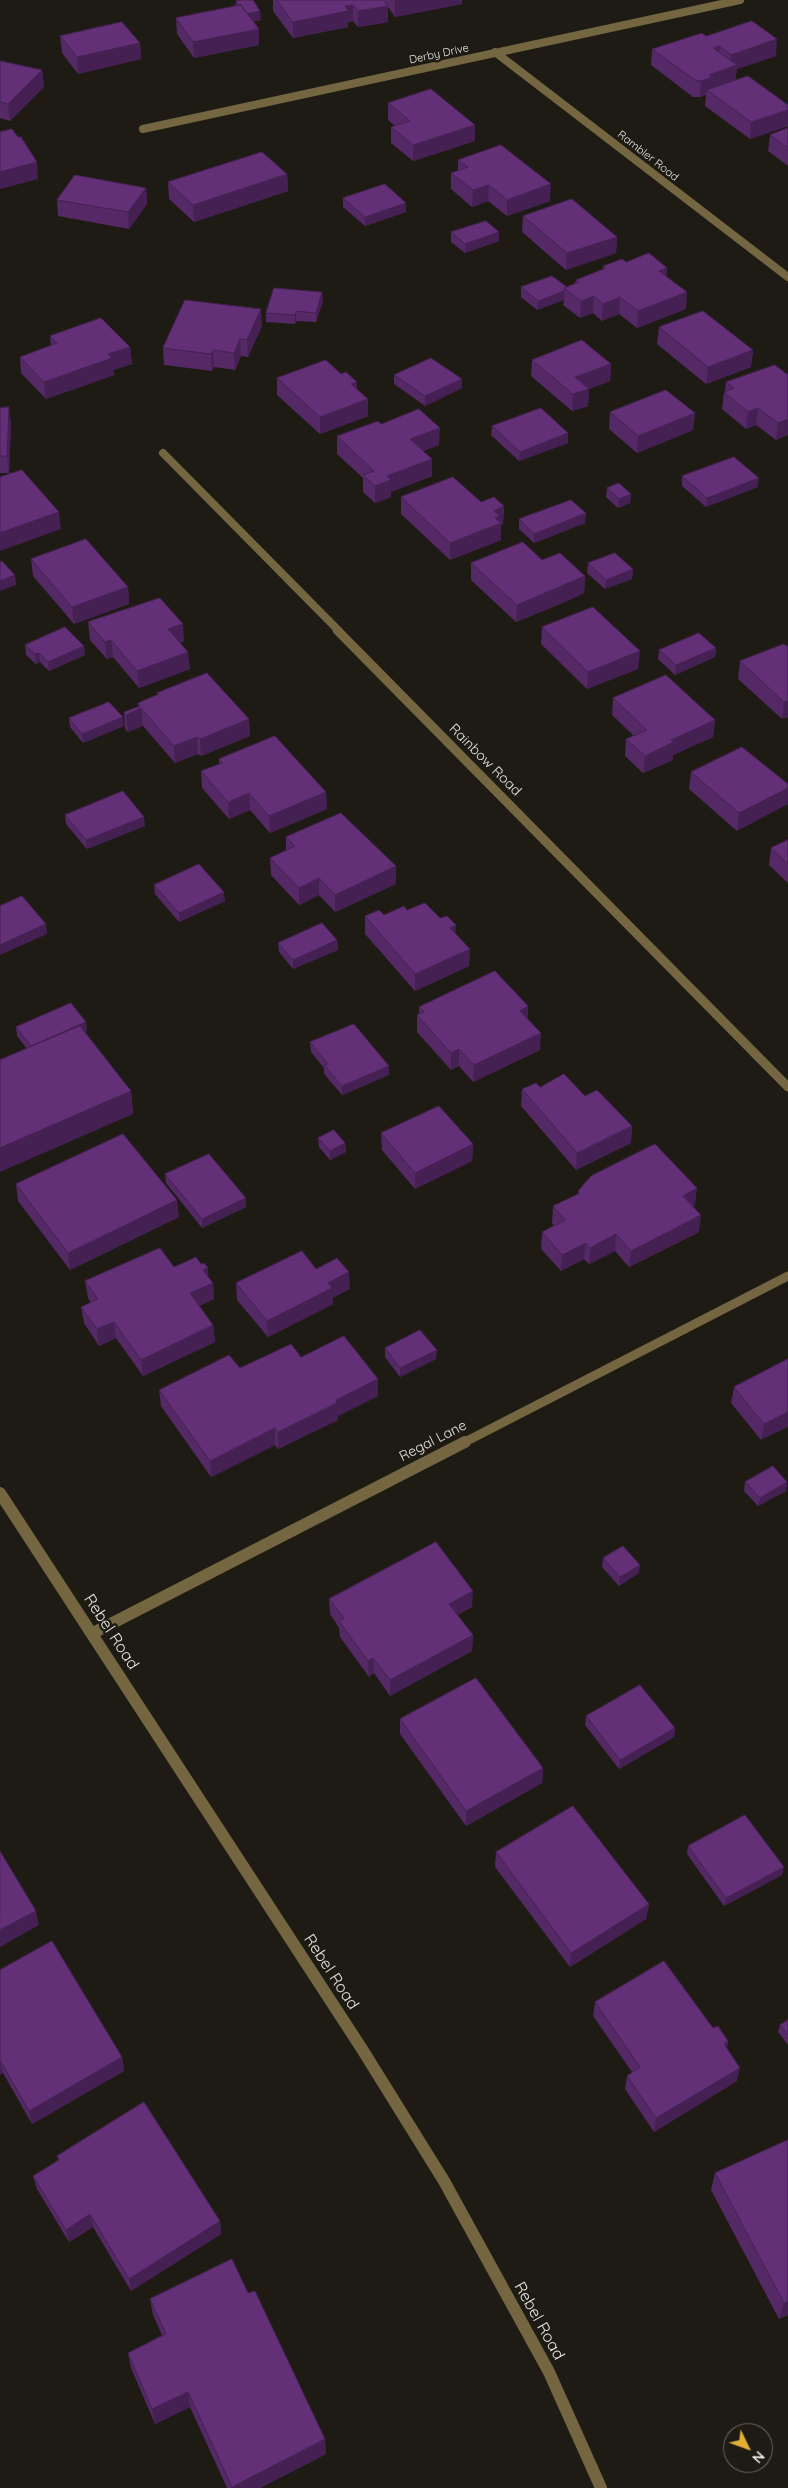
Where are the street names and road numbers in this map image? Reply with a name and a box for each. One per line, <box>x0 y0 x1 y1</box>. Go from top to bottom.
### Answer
street label: Derby Drive <box>408 41 470 67</box>
street label: Rambler Road <box>615 128 681 184</box>
street label: Rainbow Road <box>445 720 525 800</box>
street label: Regal Lane <box>397 1417 469 1465</box>
street label: Rebel Road <box>79 1591 143 1673</box>
street label: Rebel Road <box>299 1931 363 2013</box>
street label: Rebel Road <box>510 2279 568 2363</box>

